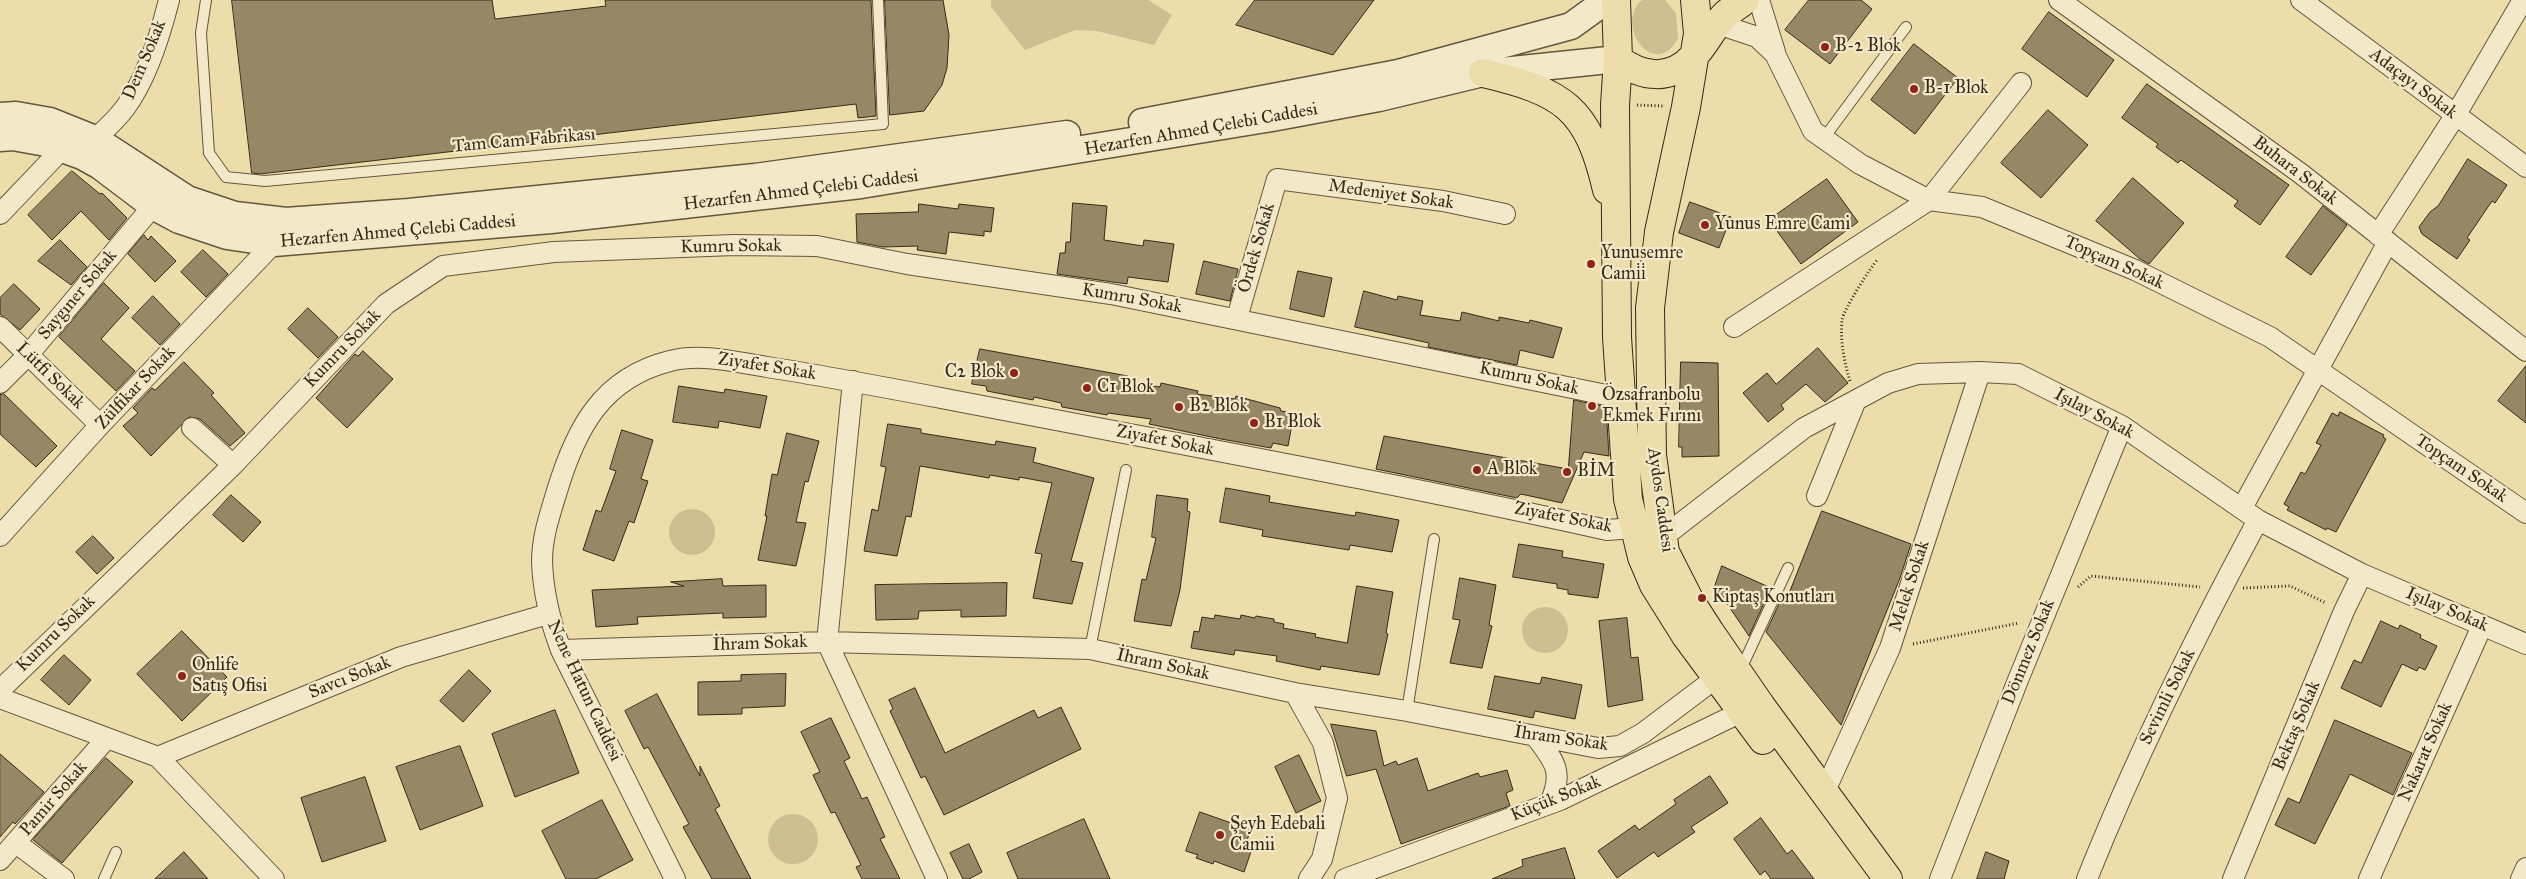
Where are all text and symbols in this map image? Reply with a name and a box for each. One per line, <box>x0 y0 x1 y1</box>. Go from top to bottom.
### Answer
street label: Dem Sokak <box>119 17 171 103</box>
place label: B-2 Blok <box>1835 36 1901 58</box>
marker: B-2 Blok <box>1819 41 1831 53</box>
street label: Adaçayı Sokak <box>2365 44 2461 124</box>
place label: B-1 Blok <box>1924 78 1988 100</box>
marker: B-1 Blok <box>1908 83 1920 95</box>
street label: Hezarfen Ahmed Çelebi Caddesi <box>1083 99 1319 161</box>
street label: Tam Cam Fabrikası <box>452 124 596 158</box>
street label: Buhara Sokak <box>2248 132 2342 210</box>
street label: Hezarfen Ahmed Çelebi Caddesi <box>682 166 920 216</box>
street label: Medeniyet Sokak <box>1327 175 1455 215</box>
street label: Ördek Sokak <box>1234 200 1280 296</box>
street label: Hezarfen Ahmed Çelebi Caddesi <box>279 211 517 253</box>
place label: Yunus Emre Cami <box>1715 214 1850 236</box>
marker: Yunus Emre Cami <box>1699 219 1711 231</box>
street label: Topçam Sokak <box>2061 231 2167 295</box>
street label: Kumru Sokak <box>680 235 782 259</box>
place label: Yunusemre Cami̇i̇ <box>1601 243 1683 286</box>
street label: Saygıner Sokak <box>34 245 122 345</box>
marker: Yunusemre Cami̇i̇ <box>1585 258 1597 270</box>
street label: Kumru Sokak <box>1080 280 1184 318</box>
street label: Kumru Sokak <box>300 305 386 393</box>
street label: Lütfi Sokak <box>11 338 89 414</box>
street label: Zülfikar Sokak <box>92 342 180 434</box>
street label: Ziyafet Sokak <box>716 349 818 385</box>
street label: Kumru Sokak <box>1477 358 1581 400</box>
place label: C2 Blok <box>945 362 1004 384</box>
marker: C2 Blok <box>1008 367 1020 379</box>
place label: C1 Blok <box>1097 377 1154 399</box>
marker: C1 Blok <box>1081 382 1093 394</box>
street label: Işılay Sokak <box>2050 384 2138 444</box>
place label: Özsafranbolu Ekmek Fırını <box>1602 385 1701 428</box>
place label: B2 Blok <box>1189 396 1248 418</box>
marker: Özsafranbolu Ekmek Fırını <box>1586 400 1598 412</box>
marker: B2 Blok <box>1173 401 1185 413</box>
place label: B1 Blok <box>1264 412 1321 434</box>
marker: B1 Blok <box>1248 417 1260 429</box>
street label: Ziyafet Sokak <box>1114 421 1216 461</box>
street label: Topçam Sokak <box>2411 430 2511 508</box>
street label: Aydos Caddesi <box>1642 446 1678 554</box>
place label: A Blok <box>1487 459 1537 481</box>
place label: BİM <box>1577 461 1615 483</box>
marker: A Blok <box>1471 464 1483 476</box>
marker: BİM <box>1561 466 1573 478</box>
street label: Ziyafet Sokak <box>1512 498 1614 538</box>
street label: Melek Sokak <box>1885 538 1935 634</box>
street label: Işılay Sokak <box>2402 583 2492 637</box>
place label: Kiptaş Konutları <box>1712 587 1835 609</box>
street label: Kumru Sokak <box>12 591 100 677</box>
marker: Kiptaş Konutları <box>1696 592 1708 604</box>
street label: Dönmez Sokak <box>1998 596 2060 708</box>
street label: Nene Hatun Caddesi <box>542 617 626 765</box>
street label: İhram Sokak <box>712 632 808 656</box>
street label: İhram Sokak <box>1114 645 1212 685</box>
street label: Sevimli Sokak <box>2135 646 2201 748</box>
street label: Savcı Sokak <box>306 652 394 704</box>
place label: Onlife Satış Ofisi <box>192 655 267 698</box>
marker: Onlife Satış Ofisi <box>176 670 188 682</box>
street label: Bektaş Sokak <box>2268 678 2326 774</box>
street label: Nakarat Sokak <box>2394 699 2458 805</box>
street label: İhram Sokak <box>1513 722 1609 756</box>
street label: Pamir Sokak <box>16 757 92 841</box>
street label: Küçük Sokak <box>1508 771 1604 827</box>
place label: Şeyh Edebali Camii <box>1230 814 1326 856</box>
marker: Şeyh Edebali Camii <box>1214 829 1226 841</box>

